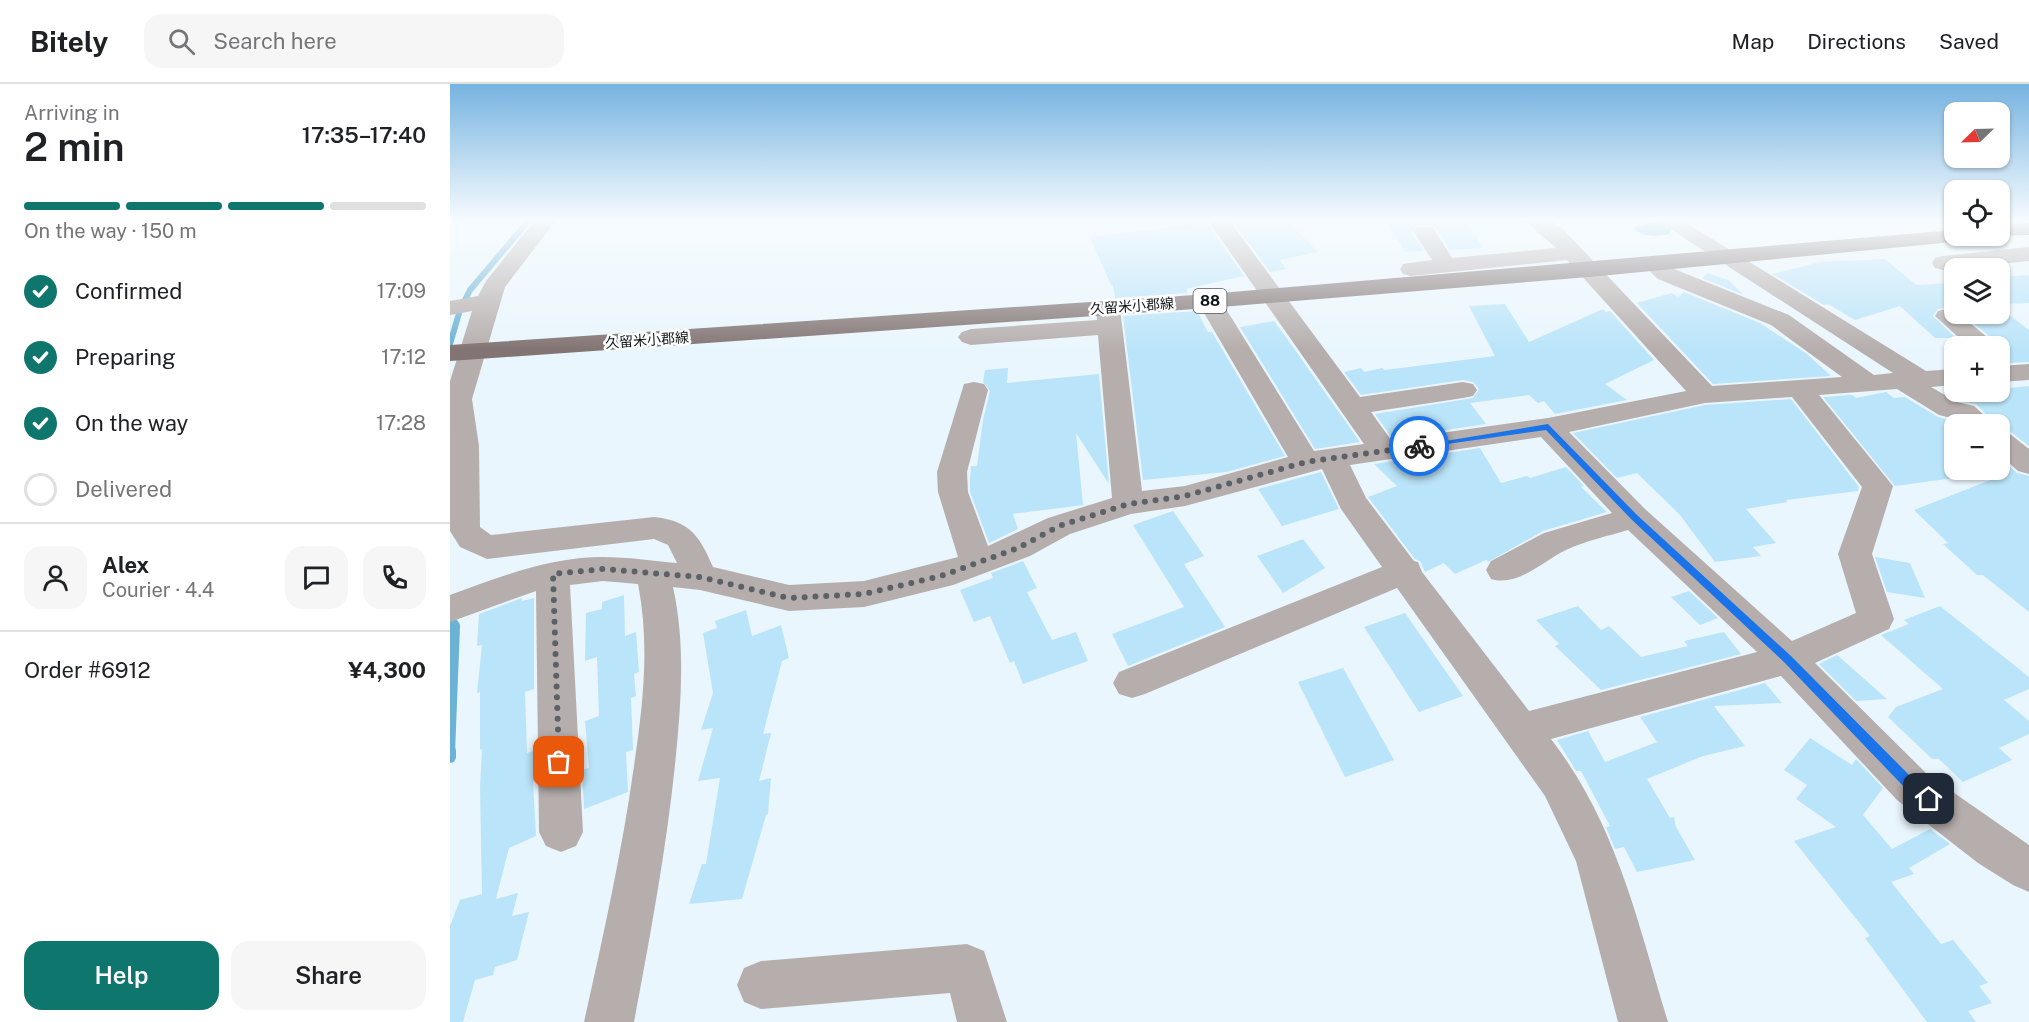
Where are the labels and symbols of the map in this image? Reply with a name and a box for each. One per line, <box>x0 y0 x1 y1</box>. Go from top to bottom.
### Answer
north arrow <box>1944 102 2010 168</box>
road number: 88 <box>1194 289 1227 313</box>
street label: 久留米小郡線 <box>1090 295 1174 317</box>
street label: 久留米小郡線 <box>605 329 689 351</box>
courier <box>1389 416 1449 476</box>
pin <box>533 736 584 787</box>
pin <box>1903 773 1954 824</box>

